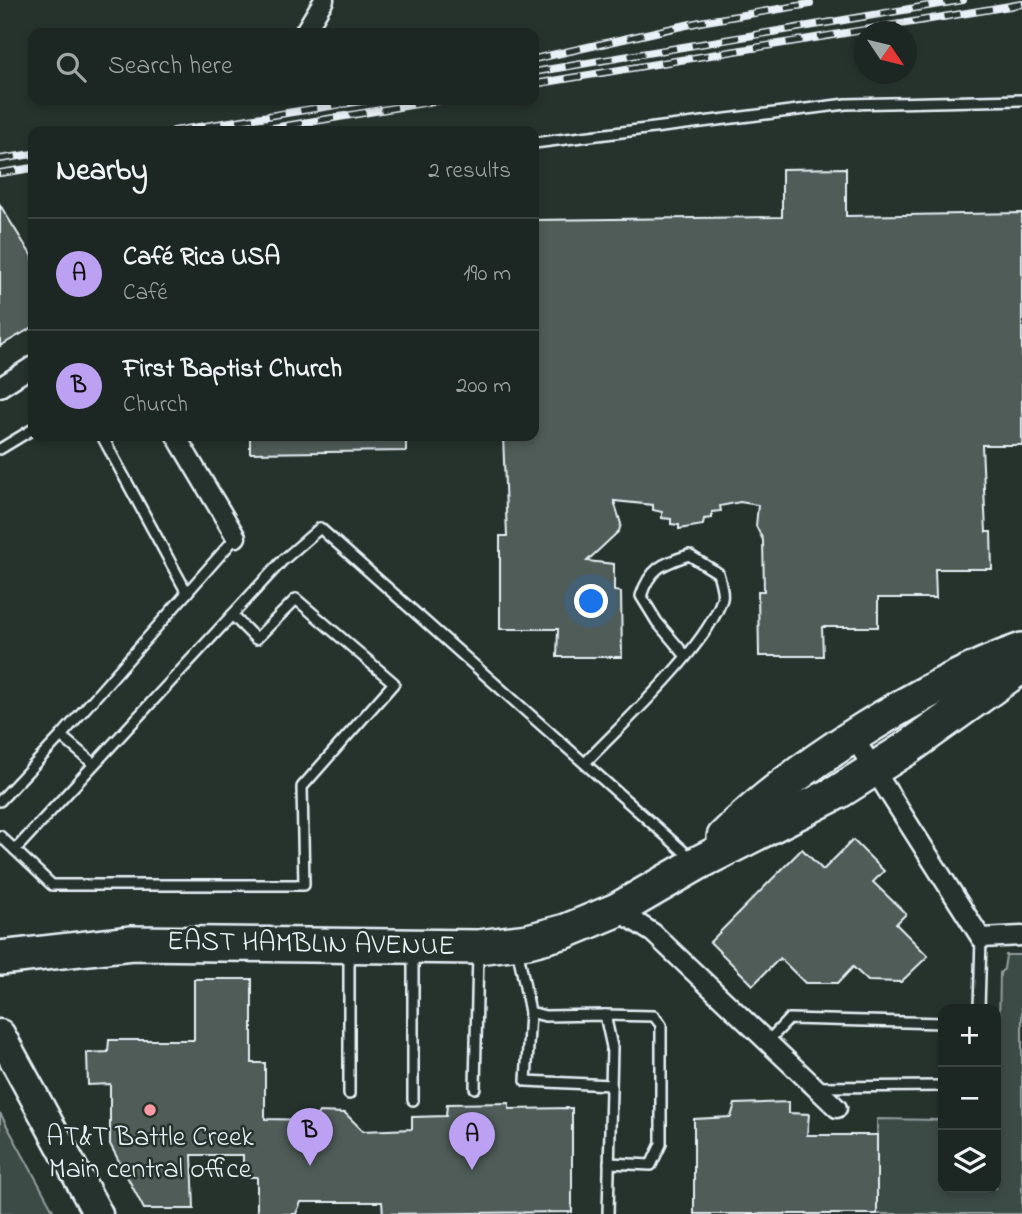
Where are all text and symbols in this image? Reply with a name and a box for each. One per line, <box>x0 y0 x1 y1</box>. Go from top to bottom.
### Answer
north arrow <box>854 21 917 84</box>
search box <box>28 28 539 105</box>
icon: search <box>52 48 90 86</box>
text: Search here <box>108 48 233 86</box>
text: Nearby <box>56 150 148 194</box>
text: 2 results <box>428 155 511 188</box>
text: Café Rica USA <box>123 239 280 277</box>
text: A <box>72 258 86 291</box>
text: 190 m <box>463 258 511 291</box>
text: Café <box>123 277 168 310</box>
text: First Baptist Church <box>123 351 342 389</box>
text: B <box>71 370 87 403</box>
text: 200 m <box>456 370 511 403</box>
text: Church <box>123 389 188 422</box>
your location <box>574 584 608 618</box>
street label: EAST HAMBLIN AVENUE <box>166 922 456 968</box>
map controls <box>938 1004 1001 1193</box>
button: + <box>938 1004 1001 1067</box>
button: − <box>938 1067 1001 1130</box>
marker: AT&T Battle Creek Main central office <box>142 1102 158 1118</box>
pin: B <box>287 1108 333 1166</box>
pin: A <box>449 1112 495 1170</box>
place label: AT&T Battle Creek Main central office <box>46 1118 255 1191</box>
button: layers <box>938 1130 1001 1193</box>

